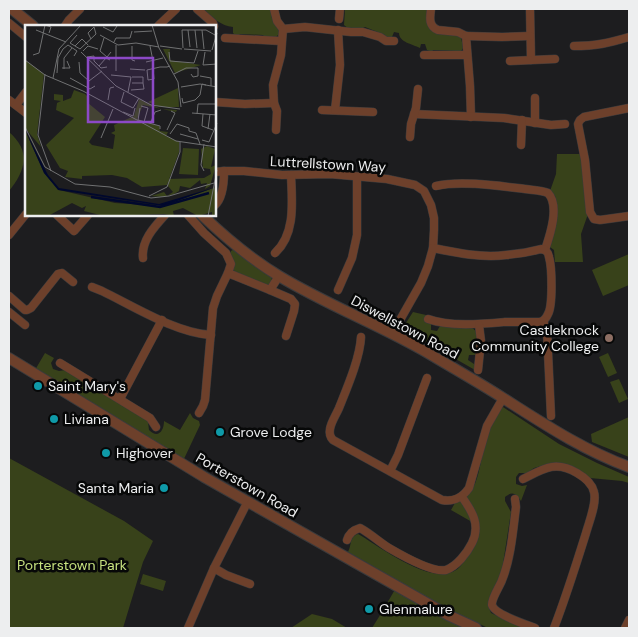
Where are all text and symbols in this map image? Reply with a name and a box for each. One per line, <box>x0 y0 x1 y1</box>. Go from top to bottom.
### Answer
inset map <box>25 25 216 216</box>
street label: Luttrellstown Way <box>270 152 387 176</box>
street label: Diswellstown Road <box>348 291 462 363</box>
place label: Castleknock Community College <box>471 321 599 355</box>
marker: Castleknock Community College <box>603 332 615 344</box>
place label: Saint Mary's <box>48 377 126 395</box>
marker: Saint Mary's <box>32 380 44 392</box>
place label: Liviana <box>64 410 109 428</box>
marker: Liviana <box>48 413 60 425</box>
place label: Grove Lodge <box>230 423 312 441</box>
marker: Grove Lodge <box>214 426 226 438</box>
place label: Highover <box>116 444 173 462</box>
marker: Highover <box>100 447 112 459</box>
street label: Porterstown Road <box>193 449 301 521</box>
place label: Santa Maria <box>78 479 154 497</box>
marker: Santa Maria <box>158 482 170 494</box>
park label: Porterstown Park <box>17 556 127 574</box>
place label: Glenmalure <box>379 600 453 618</box>
marker: Glenmalure <box>363 603 375 615</box>

